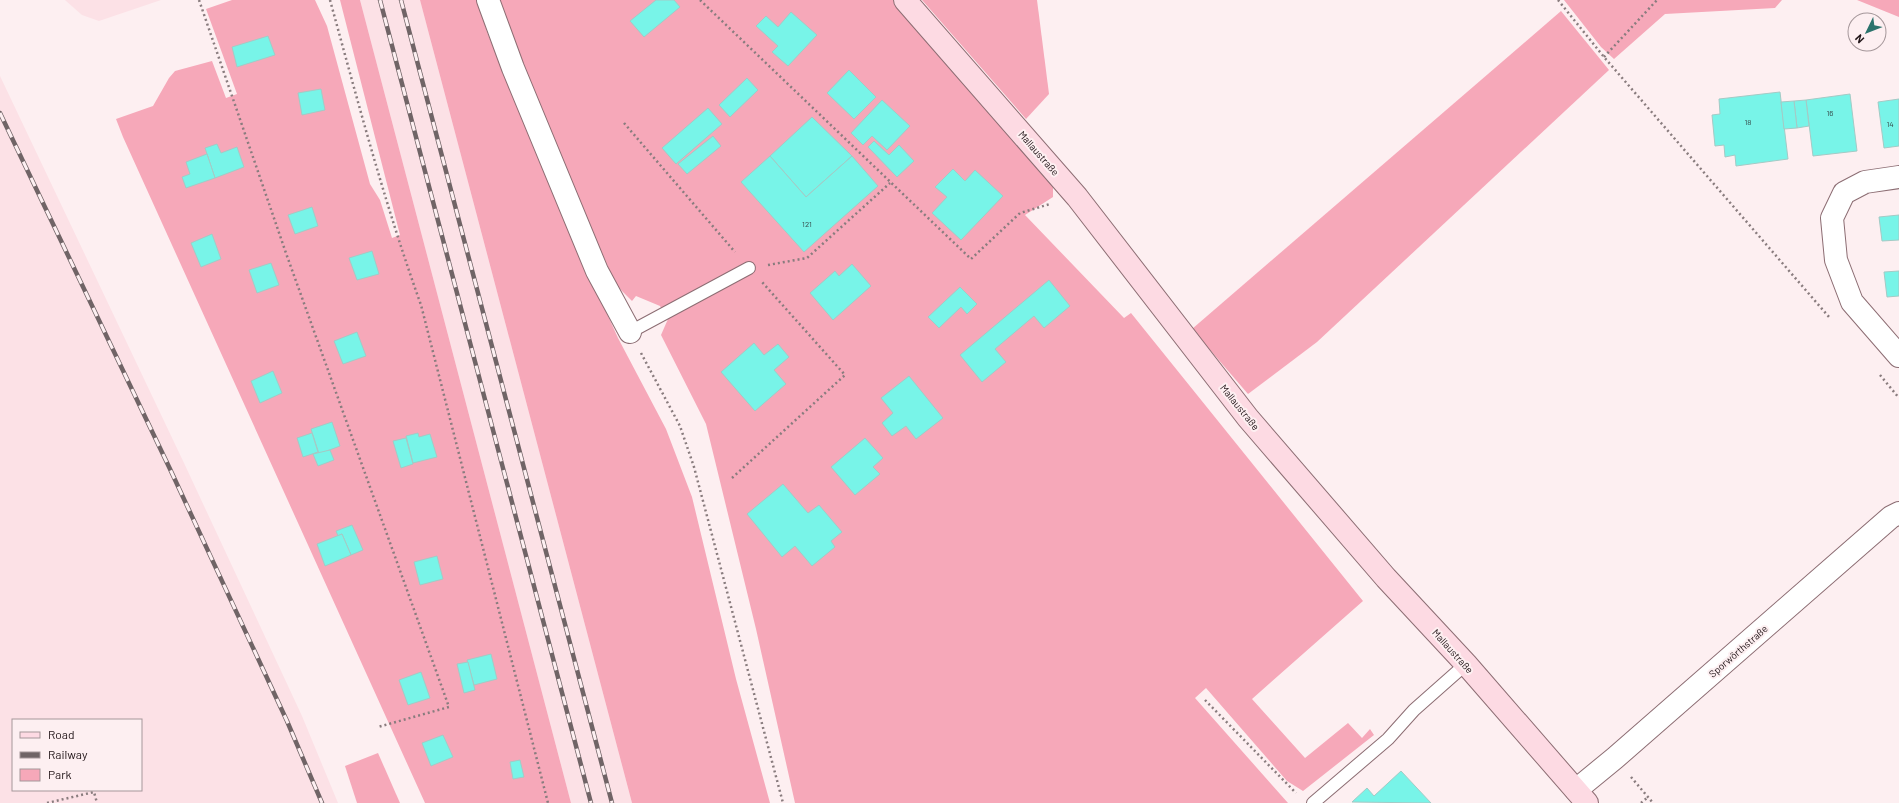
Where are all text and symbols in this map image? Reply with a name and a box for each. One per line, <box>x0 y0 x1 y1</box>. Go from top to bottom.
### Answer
north arrow <box>1847 12 1887 52</box>
text: N <box>1852 32 1867 46</box>
house number: 16 <box>1827 108 1833 118</box>
house number: 18 <box>1745 117 1751 127</box>
house number: 14 <box>1886 119 1894 129</box>
street label: Mallaustraße <box>1016 128 1062 178</box>
house number: 121 <box>802 219 812 229</box>
street label: Mallaustraße <box>1218 382 1262 432</box>
street label: Sporwörthstraße <box>1706 622 1770 680</box>
street label: Mallaustraße <box>1430 626 1476 676</box>
legend <box>12 719 142 791</box>
text: Road <box>48 727 75 741</box>
text: Railway <box>48 747 88 761</box>
text: Park <box>48 767 72 781</box>

